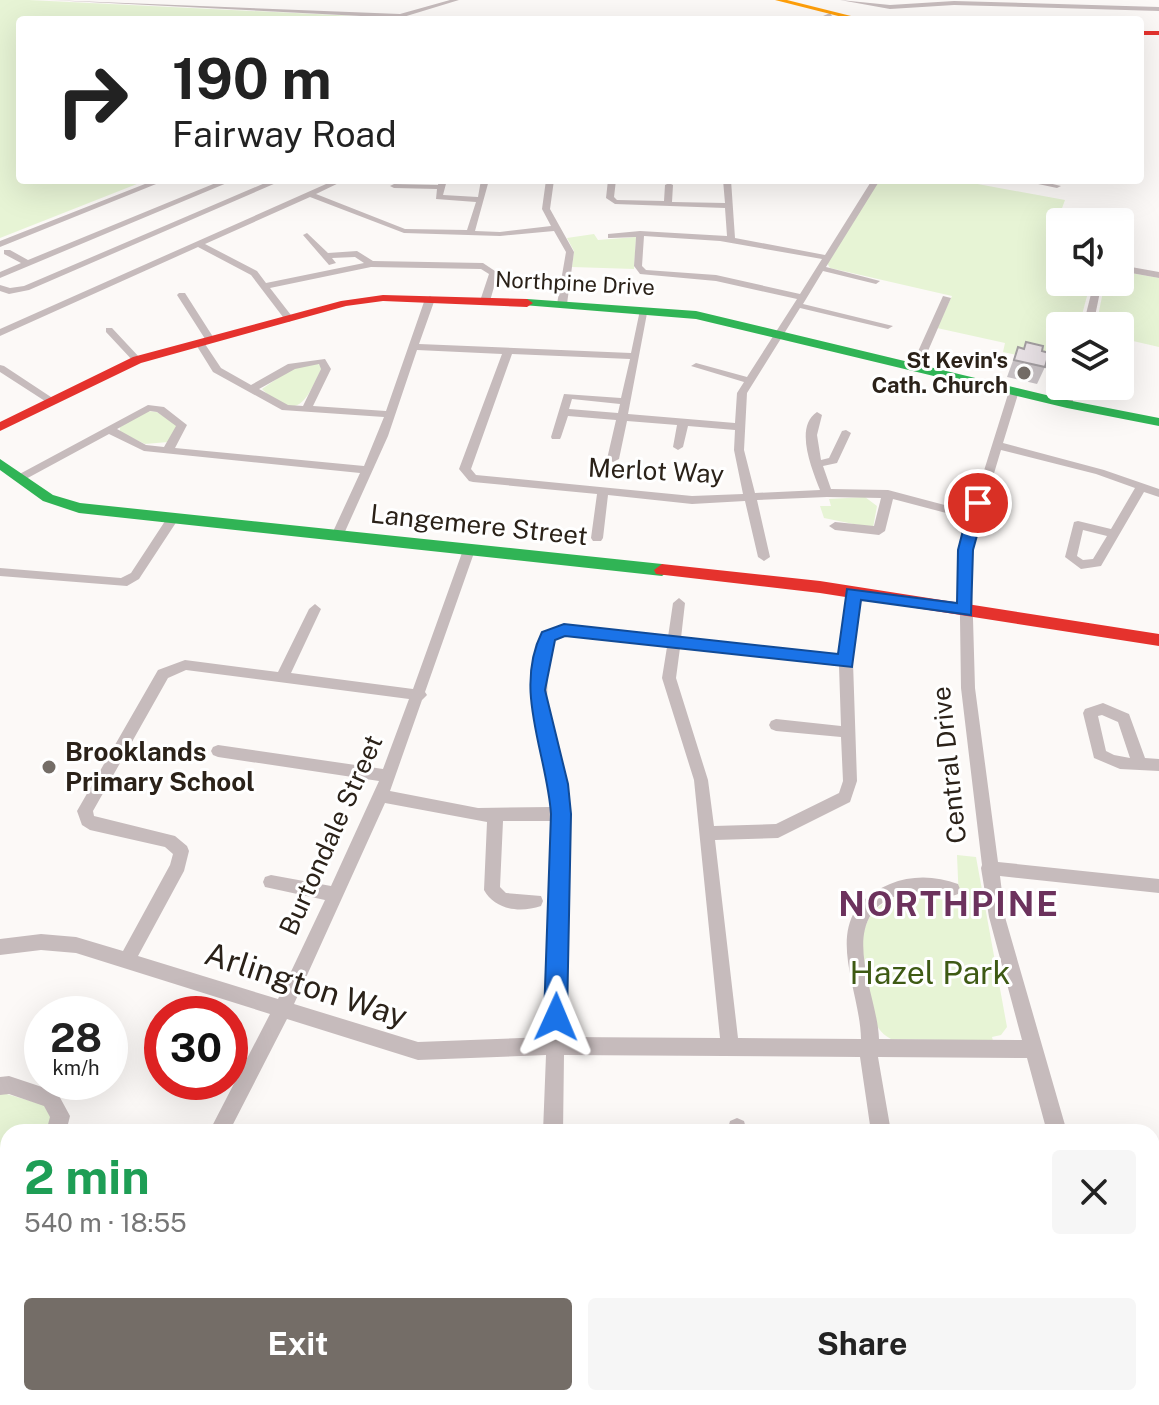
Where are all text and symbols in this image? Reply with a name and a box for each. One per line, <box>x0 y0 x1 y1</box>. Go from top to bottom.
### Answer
text: 190 m <box>172 46 332 112</box>
icon: right <box>40 48 144 152</box>
text: Fairway Road <box>172 113 397 155</box>
map controls <box>1046 208 1134 400</box>
button: sound <box>1046 208 1134 296</box>
street label: Northpine Drive <box>494 266 656 300</box>
button: layers <box>1046 312 1134 400</box>
place label: St Kevin's Cath. Church <box>871 347 1008 398</box>
marker: St Kevin's Cath. Church <box>1015 364 1033 382</box>
street label: Merlot Way <box>587 451 725 490</box>
pin <box>944 469 1012 537</box>
icon: arrive <box>956 481 1000 525</box>
street label: Langemere Street <box>369 498 589 551</box>
street label: Central Drive <box>925 685 972 845</box>
street label: Burtondale Street <box>272 730 389 940</box>
place label: Brooklands Primary School <box>65 736 255 797</box>
marker: Brooklands Primary School <box>40 758 58 776</box>
district label: NORTHPINE <box>838 884 1060 924</box>
street label: Arlington Way <box>200 934 412 1035</box>
park label: Hazel Park <box>849 954 1011 991</box>
position arrow <box>514 975 598 1059</box>
speed limit sign: 30 <box>144 996 248 1100</box>
text: 28 <box>50 1014 102 1061</box>
text: km/h <box>52 1056 100 1080</box>
text: 2 min <box>24 1148 150 1205</box>
button: close <box>1052 1150 1136 1234</box>
text: 540 m · 18:55 <box>24 1207 187 1238</box>
button: Exit <box>24 1298 572 1390</box>
button: Share <box>588 1298 1136 1390</box>

